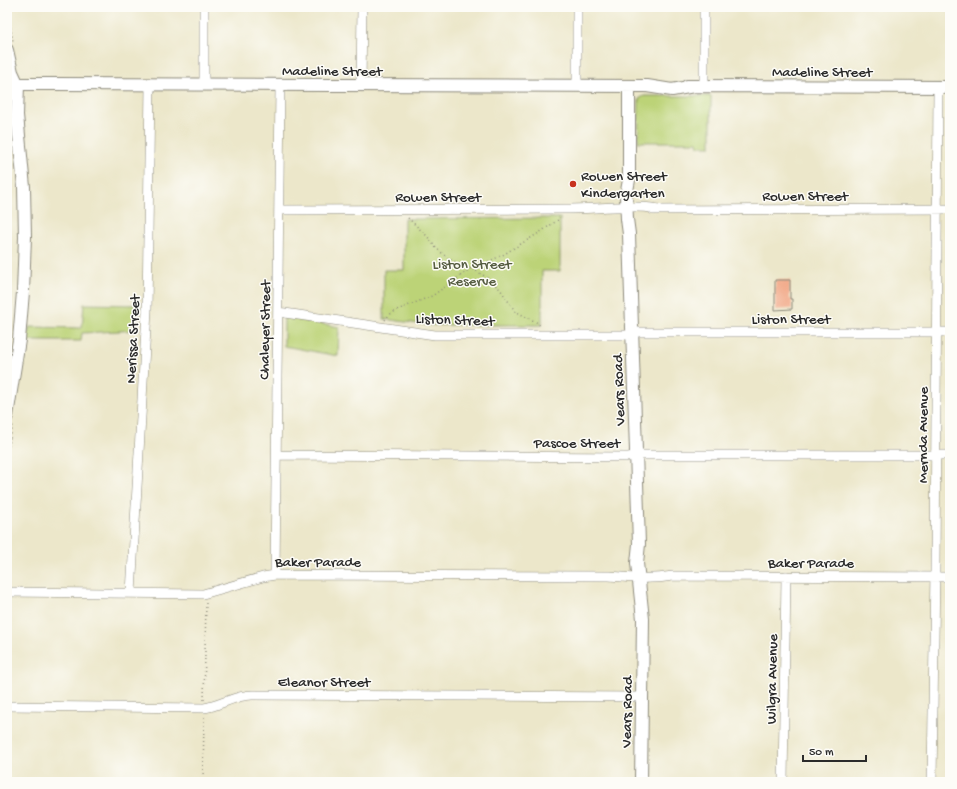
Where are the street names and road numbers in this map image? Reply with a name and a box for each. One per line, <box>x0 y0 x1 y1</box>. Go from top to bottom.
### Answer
street label: Madeline Street <box>282 63 384 81</box>
street label: Madeline Street <box>772 64 874 82</box>
street label: Rowen Street <box>762 188 850 206</box>
street label: Rowen Street <box>395 189 483 207</box>
street label: Chaleyer Street <box>256 278 276 380</box>
street label: Nerissa Street <box>123 292 145 384</box>
street label: Liston Street <box>415 311 497 331</box>
street label: Liston Street <box>752 311 832 329</box>
street label: Vears Road <box>610 353 630 427</box>
street label: Mernda Avenue <box>915 387 933 483</box>
street label: Pascoe Street <box>533 435 622 453</box>
street label: Baker Parade <box>274 554 361 572</box>
street label: Baker Parade <box>767 555 854 573</box>
street label: Wilgra Avenue <box>763 634 783 724</box>
street label: Eleanor Street <box>278 674 372 692</box>
street label: Vears Road <box>618 675 638 749</box>

